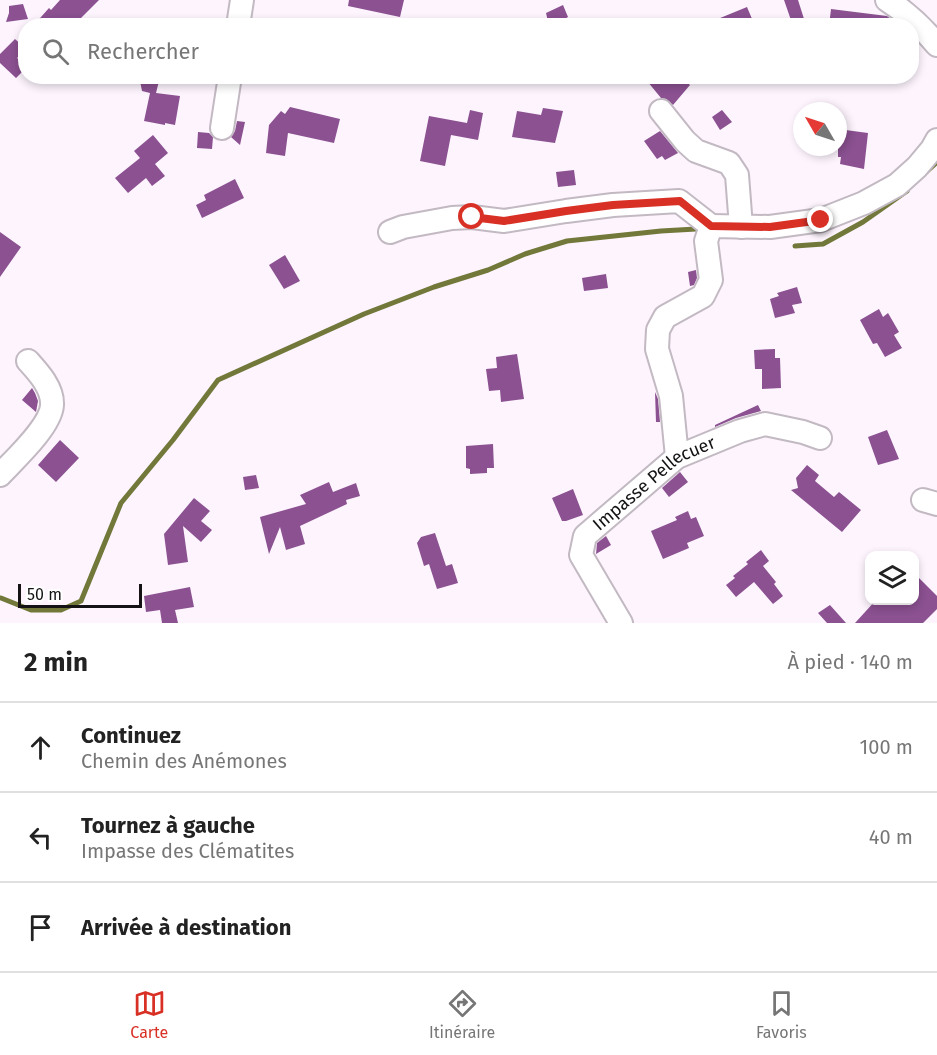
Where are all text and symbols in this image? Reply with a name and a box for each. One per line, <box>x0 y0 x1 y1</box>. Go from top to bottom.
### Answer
search box <box>18 18 919 84</box>
icon: search <box>39 35 72 68</box>
text: Rechercher <box>87 38 199 65</box>
north arrow <box>793 102 847 156</box>
route start <box>458 203 484 229</box>
route end <box>807 206 833 232</box>
street label: Impasse Pellecuer <box>588 431 719 535</box>
map controls <box>865 551 919 605</box>
button: layers <box>865 551 919 605</box>
scale bar <box>18 581 142 608</box>
text: 50 m <box>27 585 62 604</box>
text: 2 min <box>24 647 88 678</box>
text: À pied · 140 m <box>788 650 913 674</box>
text: Continuez <box>81 722 181 749</box>
icon: ahead <box>24 731 57 764</box>
text: 100 m <box>860 735 913 759</box>
text: Chemin des Anémones <box>81 749 287 773</box>
text: Tournez à gauche <box>81 812 255 839</box>
icon: left <box>24 821 57 854</box>
text: 40 m <box>869 825 913 849</box>
text: Impasse des Clématites <box>81 839 294 863</box>
icon: arrive <box>24 911 57 944</box>
text: Arrivée à destination <box>81 914 291 941</box>
tab: Carte <box>130 987 168 1042</box>
tab: Itinéraire <box>429 987 495 1042</box>
tab: Favoris <box>756 987 807 1042</box>

